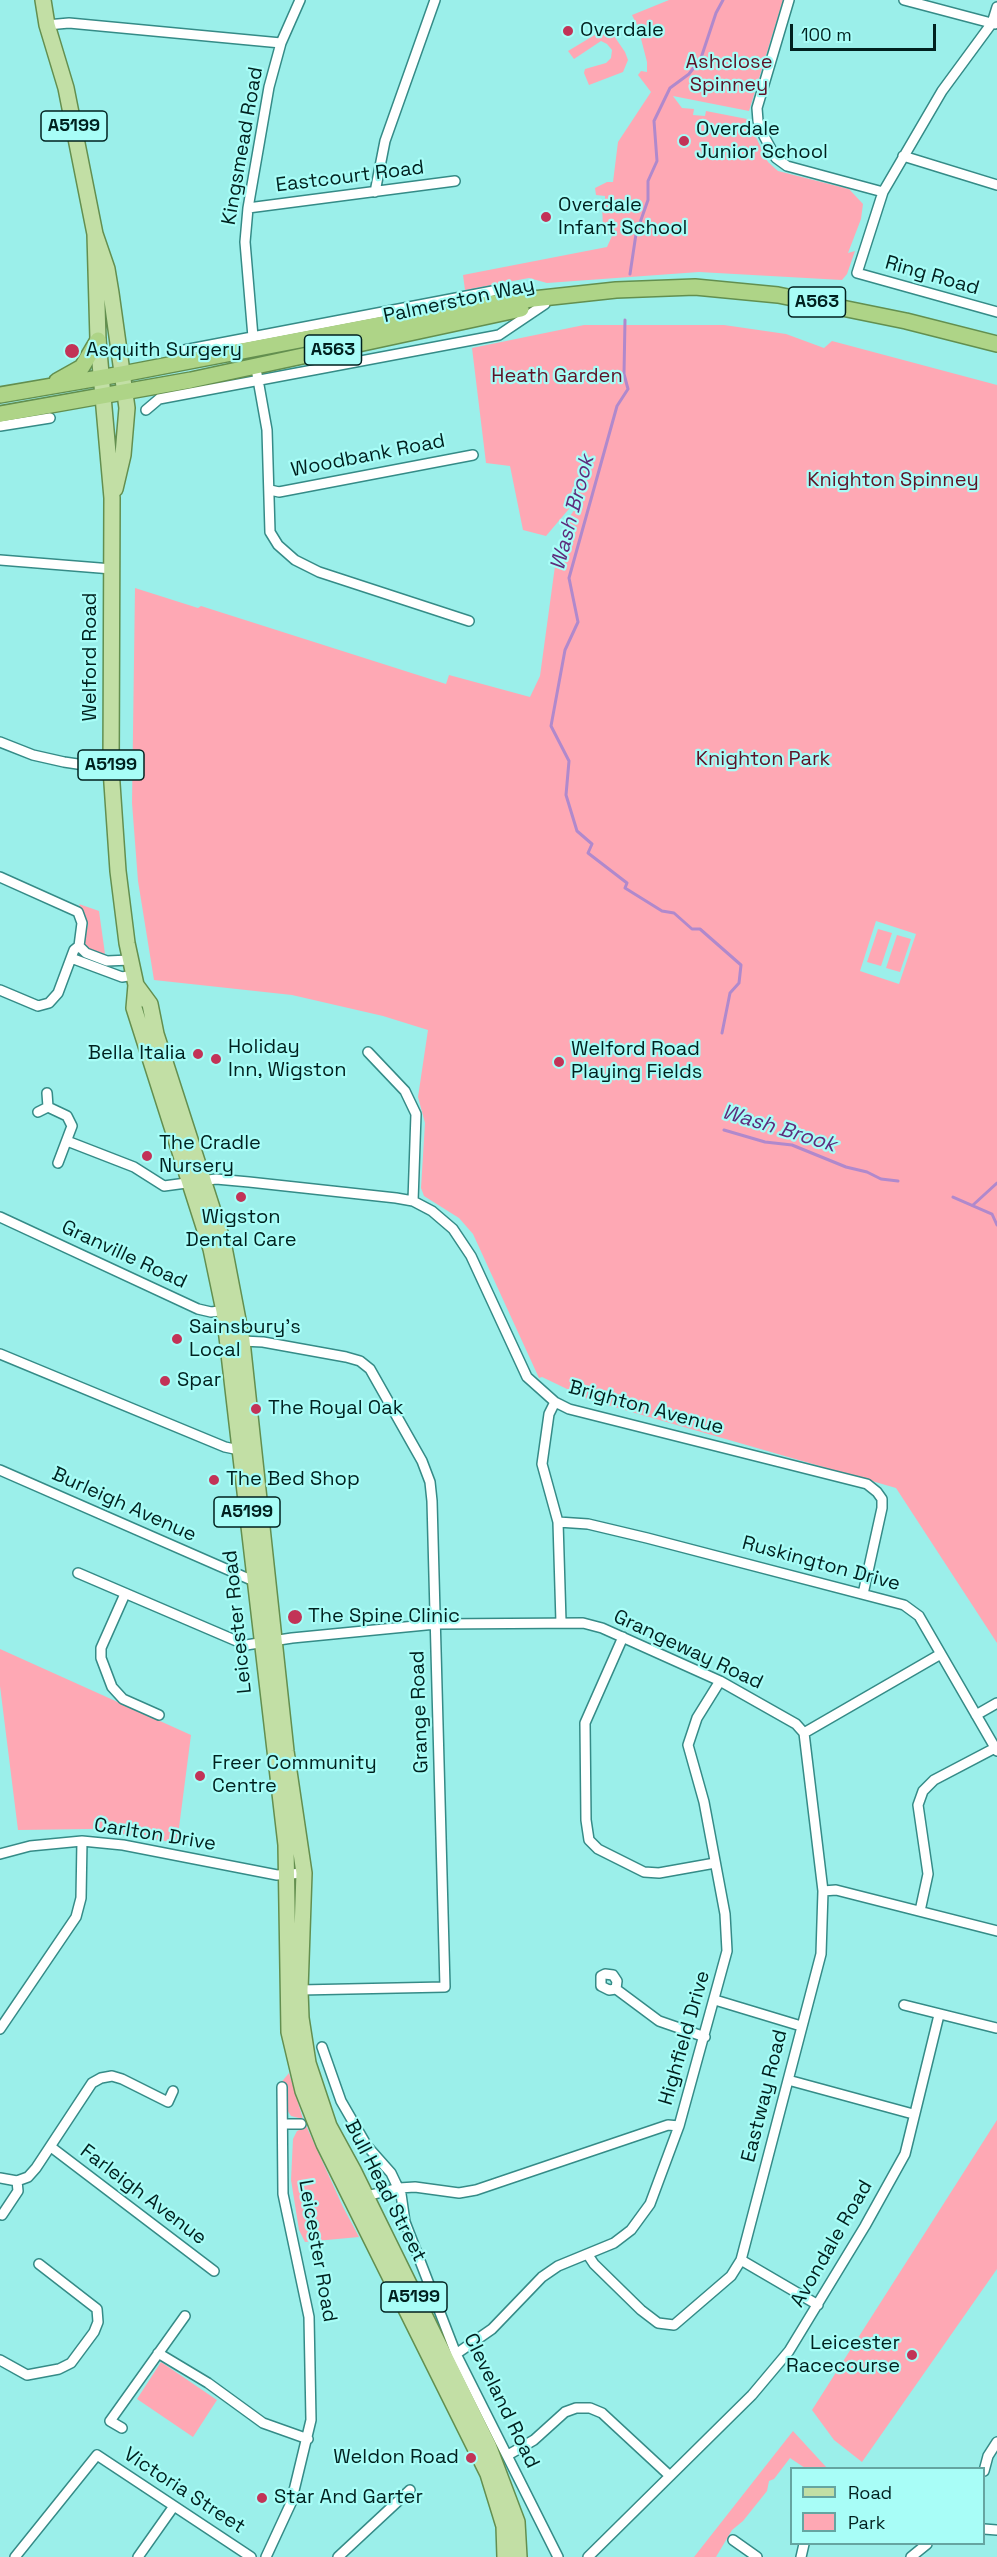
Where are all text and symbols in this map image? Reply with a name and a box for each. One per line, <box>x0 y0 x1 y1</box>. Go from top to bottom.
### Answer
scale bar <box>793 12 938 50</box>
place label: Overdale <box>580 19 664 43</box>
text: 100 m <box>801 23 852 46</box>
marker: Overdale <box>561 24 575 38</box>
park label: Ashclose Spinney <box>686 51 772 98</box>
street label: Kingsmead Road <box>217 65 269 227</box>
road number: A5199 <box>41 111 107 141</box>
place label: Overdale Junior School <box>696 118 828 165</box>
marker: Overdale Junior School <box>677 134 691 148</box>
street label: Eastcourt Road <box>274 156 426 198</box>
place label: Overdale Infant School <box>558 194 687 241</box>
marker: Overdale Infant School <box>539 210 553 224</box>
street label: Ring Road <box>882 251 982 301</box>
street label: Palmerston Way <box>381 273 537 329</box>
road number: A563 <box>788 287 846 317</box>
road number: A563 <box>304 335 362 365</box>
place label: Asquith Surgery <box>86 339 242 363</box>
marker: Asquith Surgery <box>63 342 81 360</box>
park label: Heath Garden <box>491 365 623 389</box>
street label: Woodbank Road <box>289 429 447 483</box>
water label: Wash Brook <box>546 453 600 573</box>
park label: Knighton Spinney <box>807 469 979 493</box>
street label: Welford Road <box>79 593 103 721</box>
park label: Knighton Park <box>696 748 830 772</box>
road number: A5199 <box>78 750 144 780</box>
place label: Holiday Inn, Wigston <box>228 1036 347 1083</box>
place label: Welford Road Playing Fields <box>571 1038 702 1085</box>
place label: Bella Italia <box>88 1042 186 1066</box>
marker: Bella Italia <box>191 1047 205 1061</box>
marker: Holiday Inn, Wigston <box>209 1052 223 1066</box>
marker: Welford Road Playing Fields <box>552 1055 566 1069</box>
water label: Wash Brook <box>719 1100 839 1158</box>
place label: The Cradle Nursery <box>159 1132 261 1179</box>
marker: The Cradle Nursery <box>140 1149 154 1163</box>
marker: Wigston Dental Care <box>234 1190 248 1204</box>
place label: Wigston Dental Care <box>185 1206 297 1253</box>
street label: Granville Road <box>58 1216 190 1294</box>
place label: Sainsbury's Local <box>189 1316 301 1363</box>
marker: Sainsbury's Local <box>170 1332 184 1346</box>
place label: Spar <box>177 1369 221 1393</box>
marker: Spar <box>158 1374 172 1388</box>
street label: Brighton Avenue <box>566 1376 726 1440</box>
place label: The Royal Oak <box>268 1397 403 1421</box>
marker: The Royal Oak <box>249 1402 263 1416</box>
street label: Burleigh Avenue <box>48 1462 200 1548</box>
place label: The Bed Shop <box>226 1468 360 1492</box>
marker: The Bed Shop <box>207 1473 221 1487</box>
road number: A5199 <box>214 1497 280 1527</box>
street label: Ruskington Drive <box>739 1531 903 1597</box>
street label: Leicester Road <box>219 1549 257 1695</box>
place label: The Spine Clinic <box>308 1605 460 1629</box>
street label: Grangeway Road <box>609 1605 767 1695</box>
marker: The Spine Clinic <box>286 1608 304 1626</box>
street label: Grange Road <box>406 1650 434 1774</box>
place label: Freer Community Centre <box>212 1752 377 1799</box>
marker: Freer Community Centre <box>193 1769 207 1783</box>
street label: Carlton Drive <box>92 1814 218 1856</box>
street label: Highfield Drive <box>654 1968 716 2108</box>
street label: Eastway Road <box>737 2027 793 2165</box>
street label: Bull Head Street <box>339 2116 431 2266</box>
street label: Farleigh Avenue <box>75 2140 211 2250</box>
street label: Avondale Road <box>786 2176 878 2312</box>
street label: Leicester Road <box>293 2178 341 2324</box>
road number: A5199 <box>381 2282 447 2312</box>
street label: Cleveland Road <box>458 2330 544 2472</box>
place label: Leicester Racecourse <box>786 2332 900 2379</box>
marker: Leicester Racecourse <box>905 2348 919 2362</box>
street label: Victoria Street <box>119 2443 249 2539</box>
place label: Weldon Road <box>333 2446 459 2470</box>
marker: Weldon Road <box>464 2451 478 2465</box>
legend <box>790 2467 985 2545</box>
text: Road <box>848 2481 892 2504</box>
place label: Star And Garter <box>274 2486 423 2510</box>
marker: Star And Garter <box>255 2491 269 2505</box>
text: Park <box>848 2511 885 2534</box>

